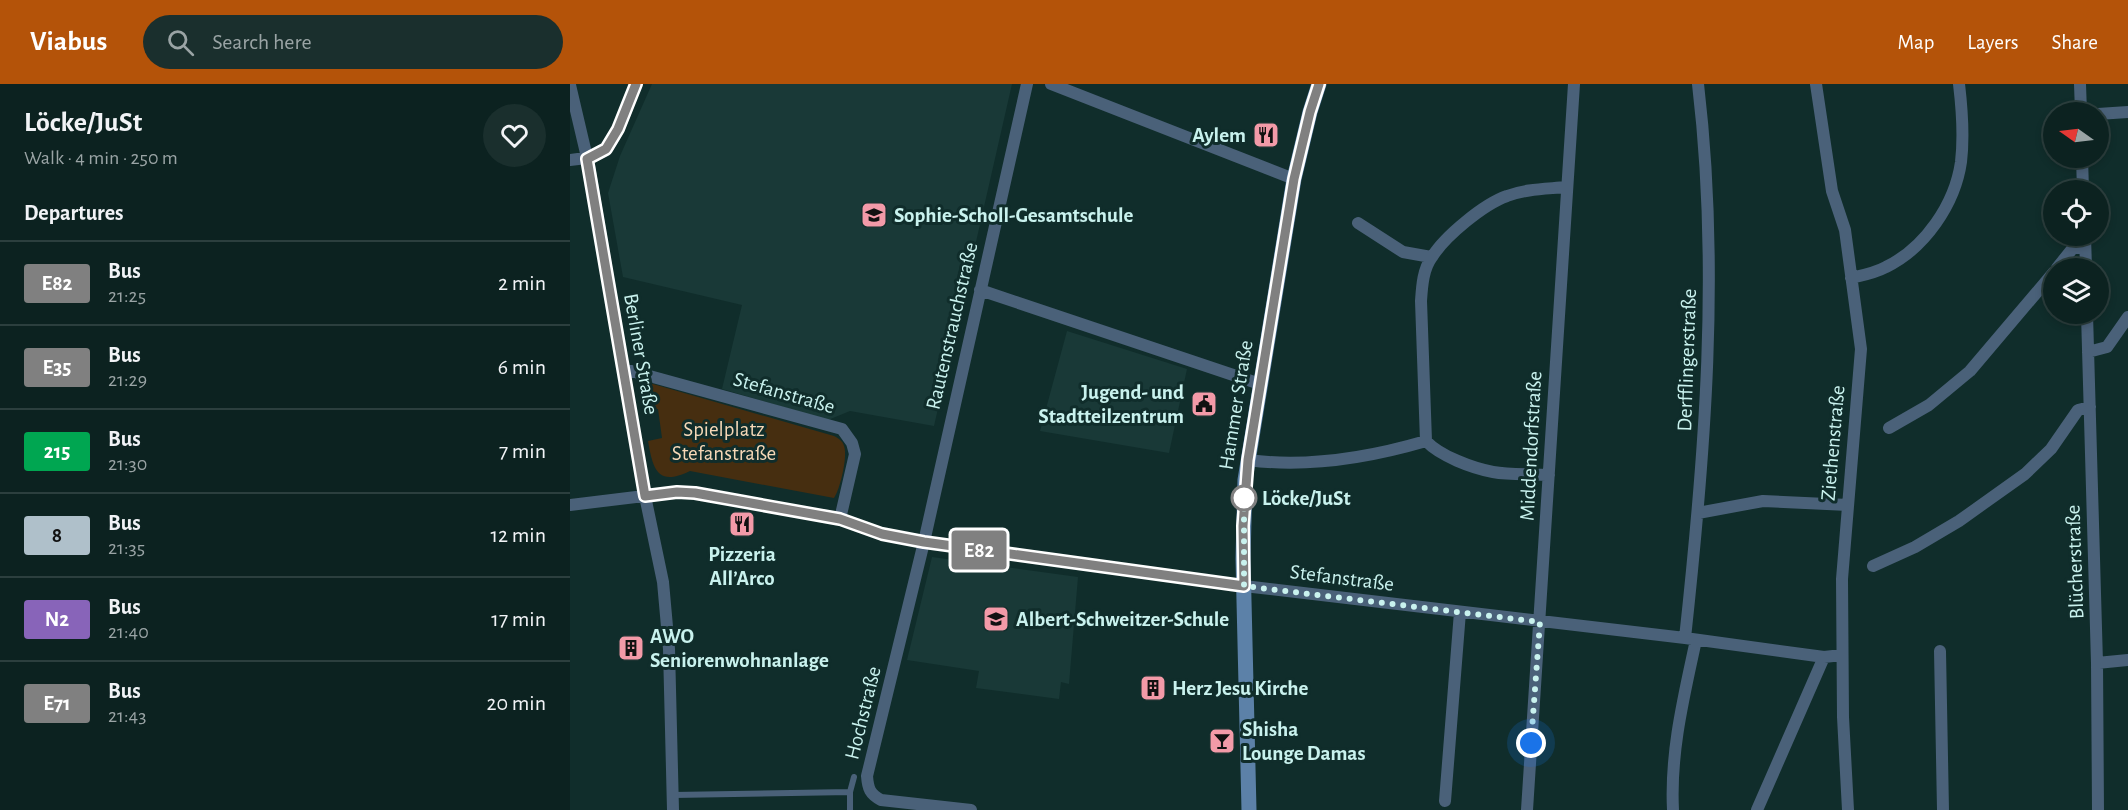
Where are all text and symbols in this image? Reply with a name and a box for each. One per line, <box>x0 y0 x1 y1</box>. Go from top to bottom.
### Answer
search box <box>143 15 563 69</box>
icon: search <box>164 26 197 59</box>
text: Viabus <box>30 28 107 56</box>
text: Search here <box>212 31 312 53</box>
text: Map <box>1898 32 1934 53</box>
text: Layers <box>1967 32 2018 53</box>
text: Share <box>2051 32 2098 53</box>
north arrow <box>2043 102 2109 168</box>
map controls <box>2043 102 2109 324</box>
button: heart <box>483 104 546 167</box>
text: Löcke/JuSt <box>24 109 142 137</box>
restaurant icon: Aylem <box>1251 120 1281 150</box>
place label: Aylem <box>1192 125 1246 146</box>
text: Walk · 4 min · 250 m <box>24 148 178 168</box>
button: locate <box>2043 180 2109 246</box>
school or university icon: Sophie-Scholl-Gesamtschule <box>859 200 889 230</box>
text: Departures <box>24 202 124 224</box>
place label: Sophie-Scholl-Gesamtschule <box>894 205 1133 226</box>
street label: Rautenstrauchstraße <box>923 240 981 412</box>
button: layers <box>2043 258 2109 324</box>
text: Bus <box>108 260 141 282</box>
text: 2 min <box>498 272 546 294</box>
text: E82 <box>42 273 72 294</box>
text: 21:25 <box>108 286 146 306</box>
street label: Derfflingerstraße <box>1674 288 1700 432</box>
street label: Berliner Straße <box>620 292 662 416</box>
street label: Hammer Straße <box>1215 339 1257 471</box>
text: Bus <box>108 344 141 366</box>
text: 6 min <box>498 356 546 378</box>
text: E35 <box>43 357 71 378</box>
street label: Stefanstraße <box>731 368 837 418</box>
text: 21:29 <box>108 370 147 390</box>
street label: Middendorfstraße <box>1517 370 1545 522</box>
place label: Jugend- und Stadtteilzentrum <box>1038 382 1184 427</box>
street label: Ziethenstraße <box>1817 384 1849 502</box>
public building icon: Jugend- und Stadtteilzentrum <box>1189 389 1219 419</box>
park label: Spielplatz Stefanstraße <box>672 419 776 464</box>
text: Bus <box>108 428 141 450</box>
text: 7 min <box>499 440 546 462</box>
text: 215 <box>44 441 70 462</box>
text: 21:30 <box>108 454 147 474</box>
marker: Löcke/JuSt <box>1231 485 1257 511</box>
place label: Löcke/JuSt <box>1262 488 1351 509</box>
street label: Blücherstraße <box>2063 504 2087 620</box>
restaurant icon: Pizzeria All’Arco <box>727 509 757 539</box>
text: Bus <box>108 512 141 534</box>
text: 12 min <box>491 524 546 546</box>
text: 8 <box>52 525 62 546</box>
line badge: E82 <box>944 530 1014 570</box>
text: 21:35 <box>108 538 145 558</box>
text: E82 <box>964 540 994 561</box>
place label: Pizzeria All’Arco <box>708 544 776 589</box>
street label: Stefanstraße <box>1289 561 1395 595</box>
text: Bus <box>108 596 141 618</box>
school or university icon: Albert-Schweitzer-Schule <box>981 604 1011 634</box>
text: 17 min <box>491 608 546 630</box>
text: N2 <box>45 609 69 630</box>
place label: Albert-Schweitzer-Schule <box>1016 609 1229 630</box>
text: 21:40 <box>108 622 149 642</box>
place label: AWO Seniorenwohnanlage <box>650 626 829 671</box>
building icon: AWO Seniorenwohnanlage <box>616 633 646 663</box>
street label: Hochstraße <box>841 664 885 762</box>
building icon: Herz Jesu Kirche <box>1138 673 1168 703</box>
place label: Herz Jesu Kirche <box>1172 678 1308 699</box>
text: Bus <box>108 680 141 702</box>
text: 20 min <box>486 692 546 714</box>
text: E71 <box>43 693 71 714</box>
text: 21:43 <box>108 706 146 726</box>
place label: Shisha Lounge Damas <box>1242 719 1366 764</box>
bar icon: Shisha Lounge Damas <box>1207 726 1237 756</box>
your location <box>1516 728 1546 758</box>

